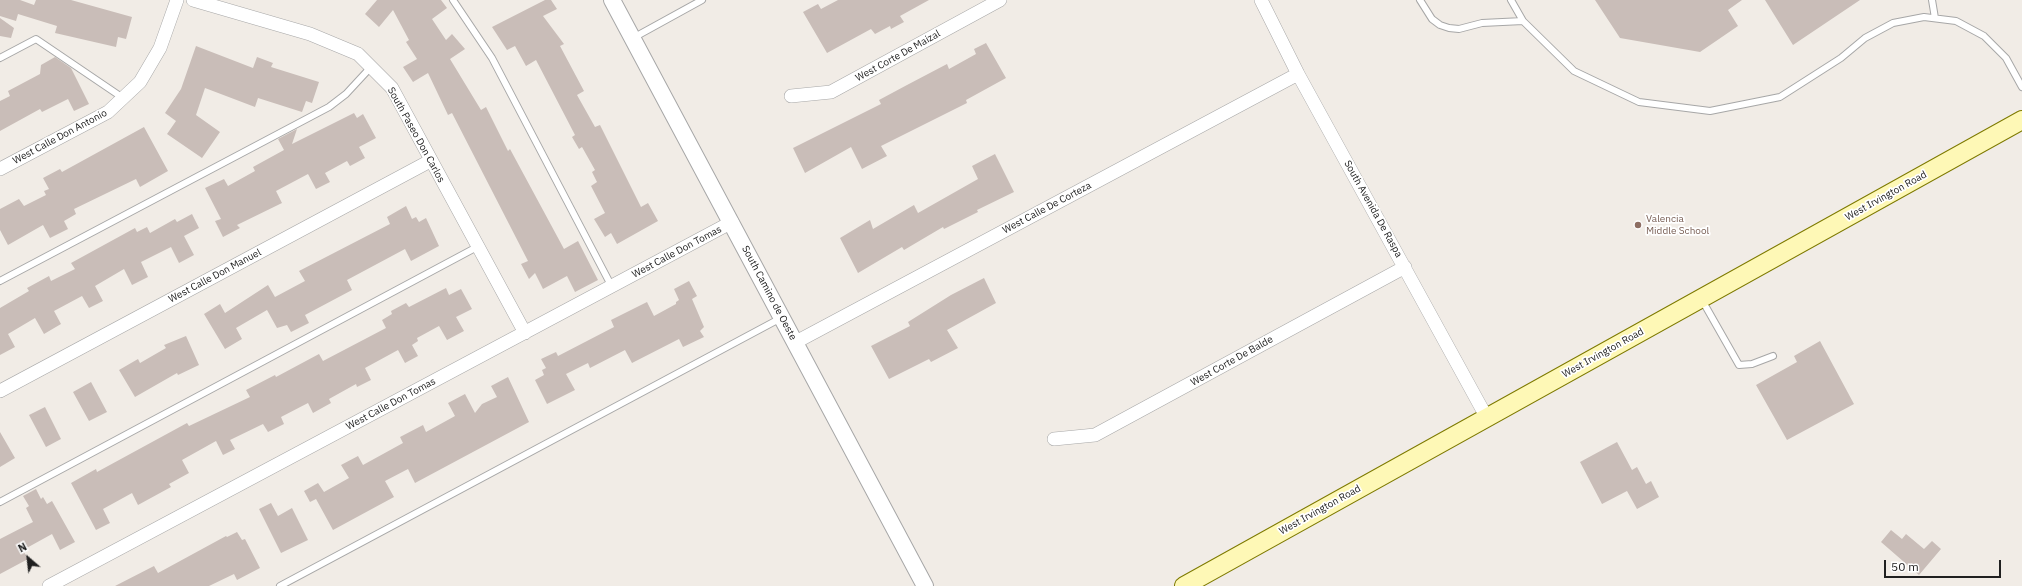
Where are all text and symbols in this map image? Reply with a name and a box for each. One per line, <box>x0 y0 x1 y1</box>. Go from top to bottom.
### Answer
street label: West Corte De Maizal <box>854 28 942 84</box>
street label: South Paseo Don Carlos <box>385 85 447 185</box>
street label: West Calle Don Antonio <box>11 107 109 167</box>
street label: South Avenida De Raspa <box>1341 158 1405 260</box>
street label: West Irvington Road <box>1843 169 1929 223</box>
street label: West Calle De Corteza <box>1001 180 1093 236</box>
place label: Valencia Middle School <box>1646 213 1709 236</box>
marker: Valencia Middle School <box>1633 220 1643 230</box>
street label: West Calle Don Tomas <box>630 223 724 281</box>
street label: South Camino de Oeste <box>739 244 799 342</box>
street label: West Calle Don Manuel <box>167 247 263 305</box>
street label: West Irvington Road <box>1560 326 1646 380</box>
street label: West Corte De Balde <box>1189 333 1275 389</box>
street label: West Calle Don Tomas <box>344 375 438 433</box>
street label: West Irvington Road <box>1277 483 1363 537</box>
north arrow <box>8 538 48 578</box>
text: N <box>16 539 29 555</box>
scale bar <box>1886 552 2003 578</box>
text: 50 m <box>1891 559 1919 574</box>

